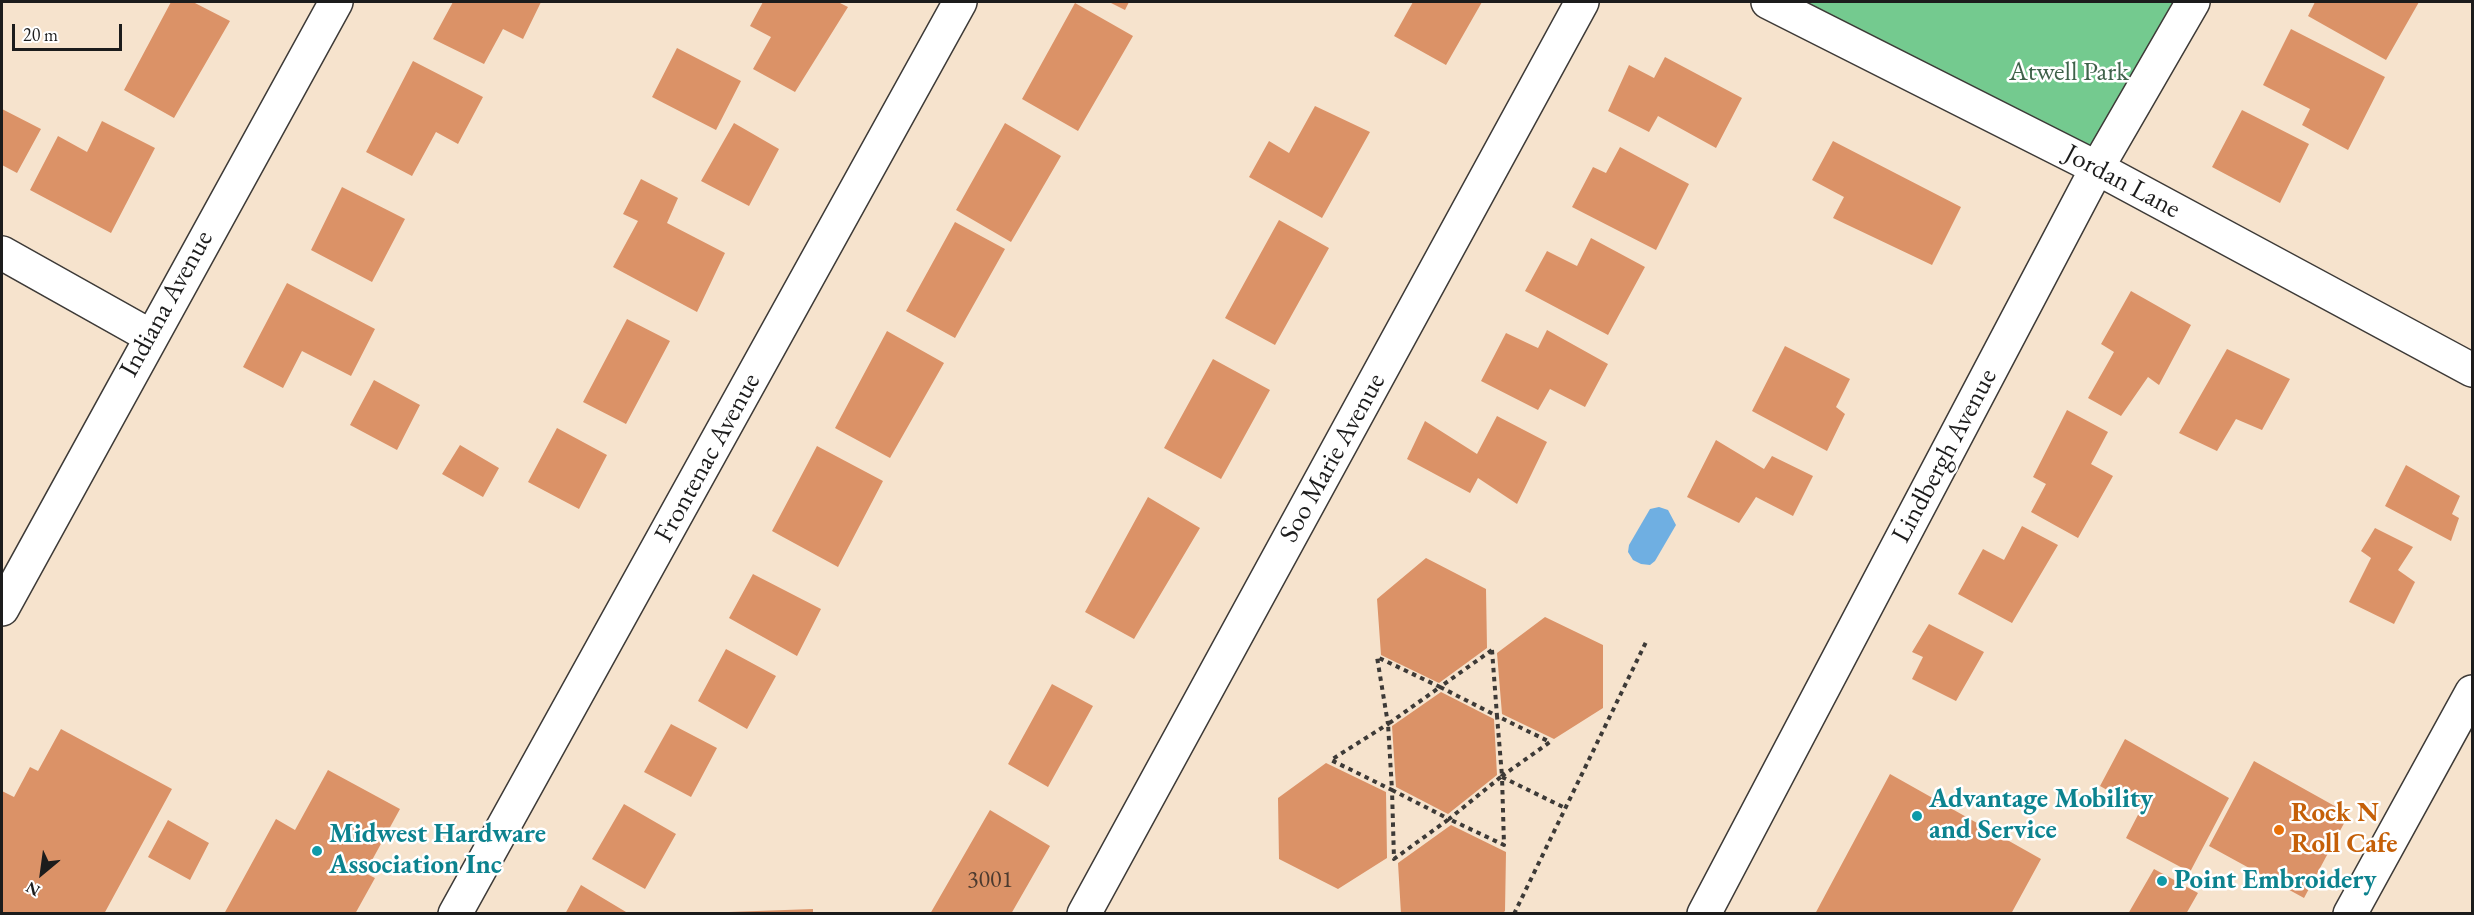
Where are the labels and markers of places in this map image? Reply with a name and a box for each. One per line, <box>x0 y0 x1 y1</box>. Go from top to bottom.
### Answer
place label: Advantage Mobility and Service <box>1929 784 2153 847</box>
place label: Rock N Roll Cafe <box>2291 798 2397 861</box>
marker: Advantage Mobility and Service <box>1910 809 1924 823</box>
place label: Midwest Hardware Association Inc <box>329 819 546 882</box>
marker: Rock N Roll Cafe <box>2272 823 2286 837</box>
marker: Midwest Hardware Association Inc <box>310 844 324 858</box>
place label: Point Embroidery <box>2174 865 2376 897</box>
marker: Point Embroidery <box>2155 874 2169 888</box>

